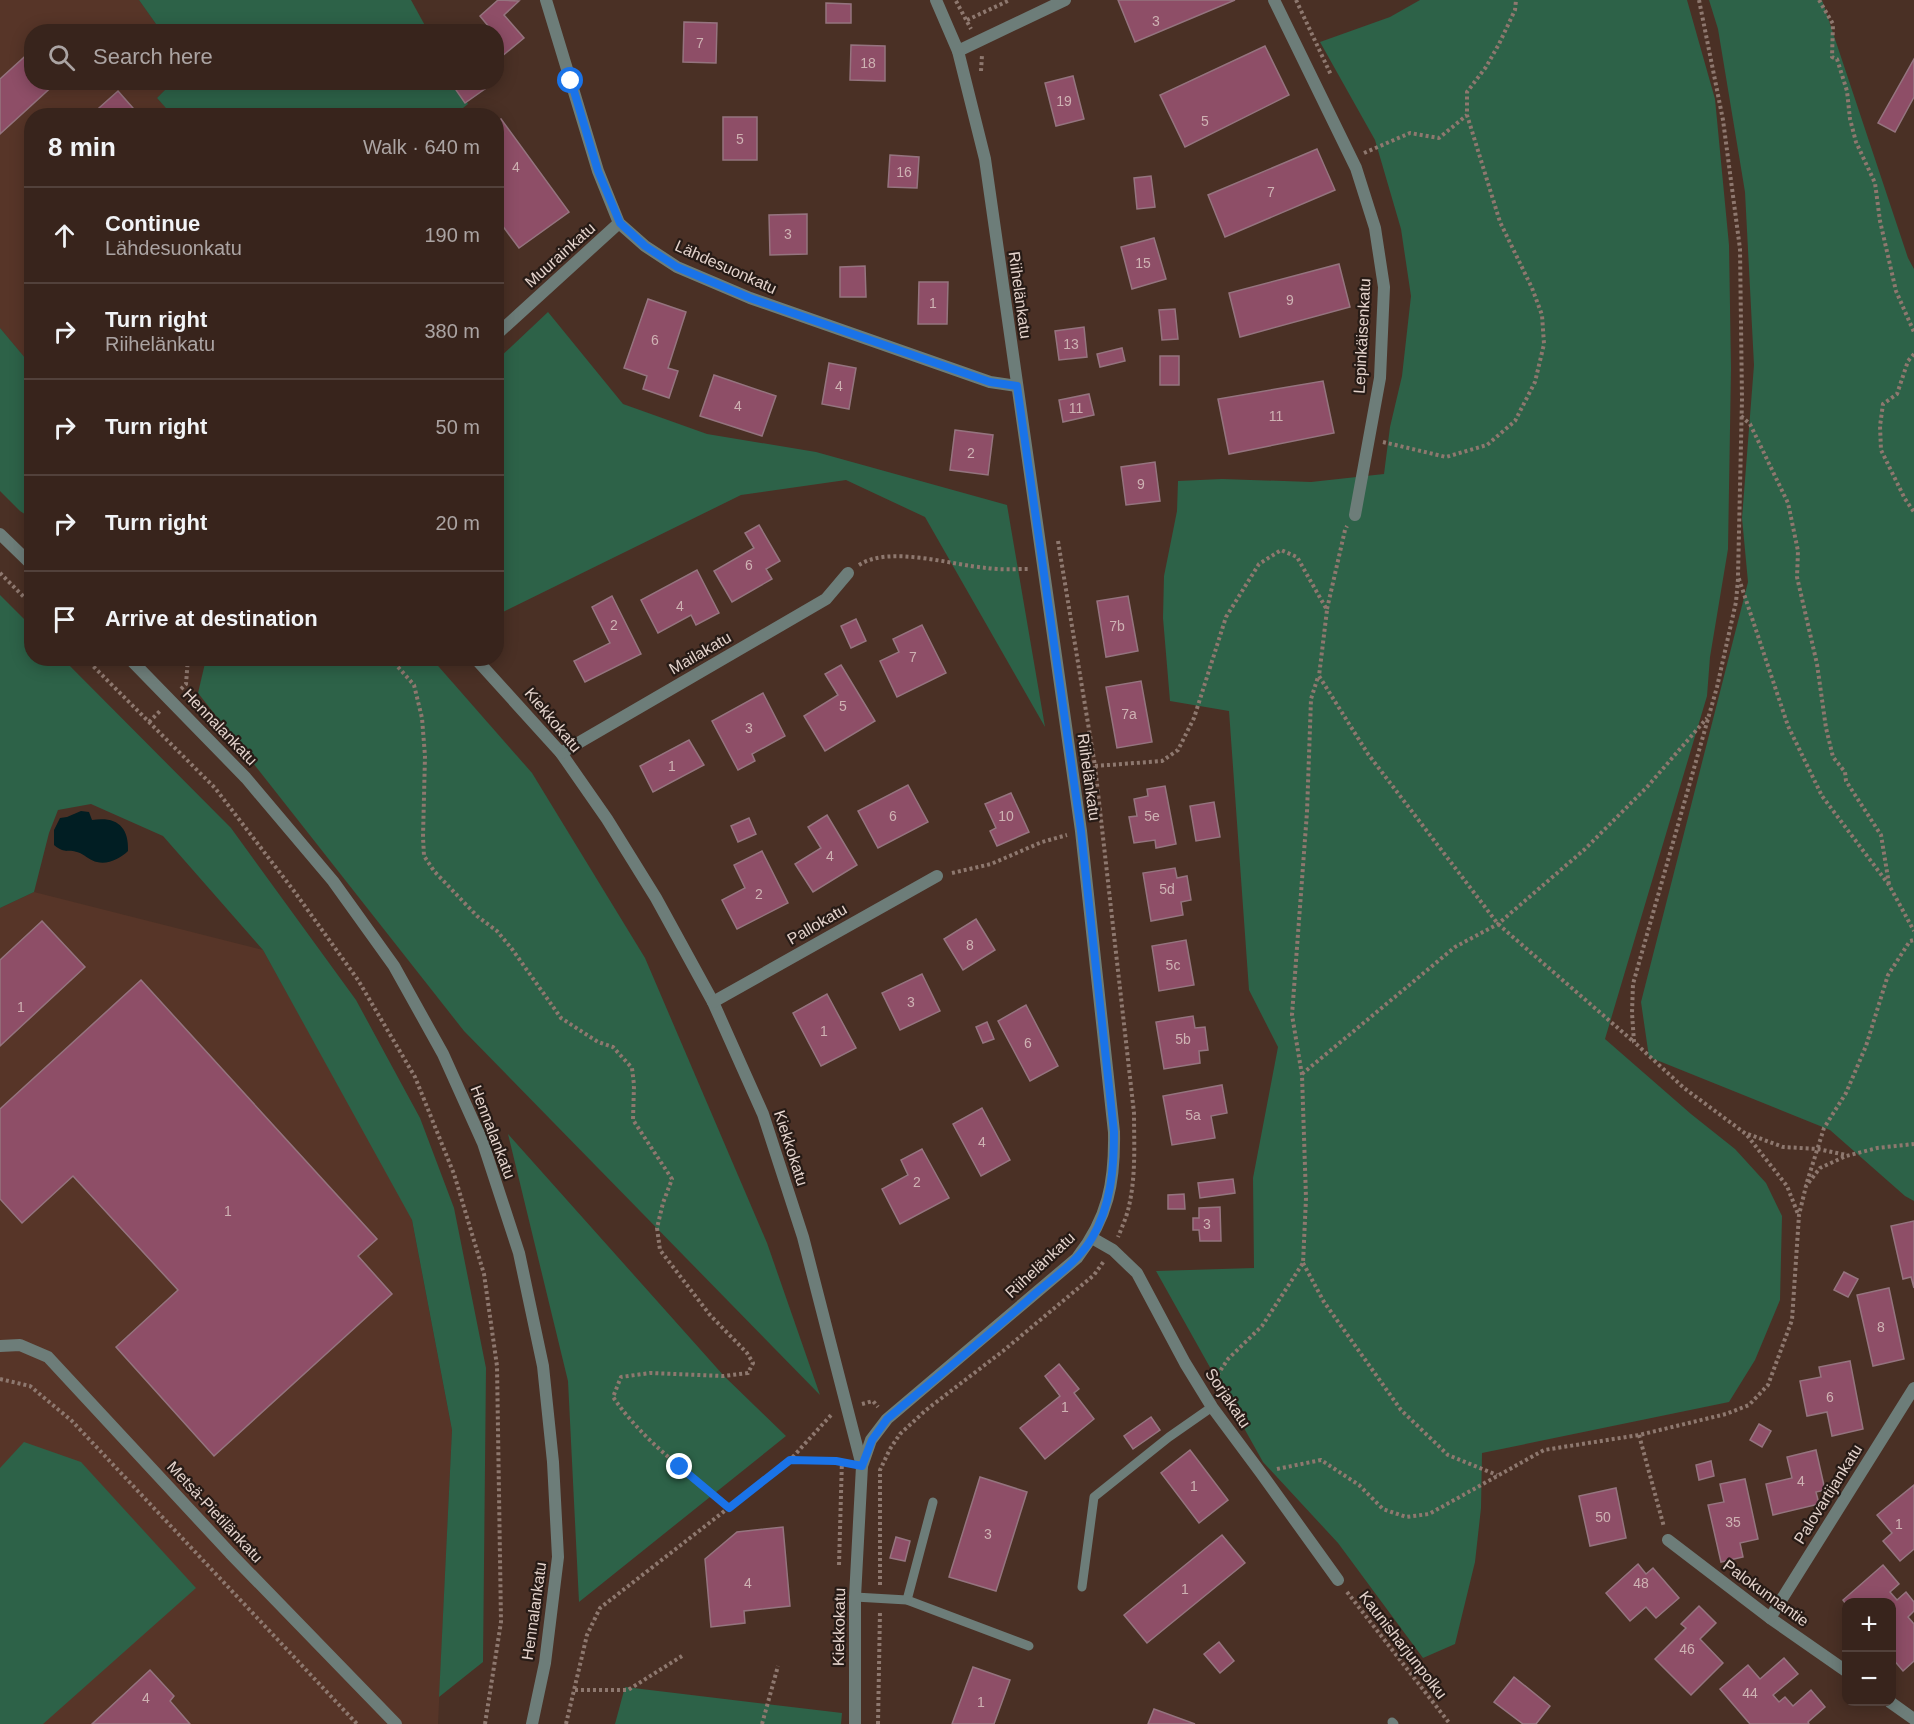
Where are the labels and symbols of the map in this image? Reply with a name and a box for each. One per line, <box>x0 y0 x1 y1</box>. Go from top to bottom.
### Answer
house number: 3 <box>1152 13 1160 29</box>
house number: 7 <box>696 35 704 51</box>
house number: 18 <box>860 55 876 71</box>
route start <box>557 67 583 93</box>
house number: 19 <box>1056 93 1072 109</box>
house number: 5 <box>1201 113 1209 129</box>
house number: 5 <box>736 131 744 147</box>
house number: 4 <box>512 159 520 175</box>
house number: 16 <box>896 164 912 180</box>
house number: 7 <box>1267 184 1275 200</box>
street label: Muurainkatu <box>522 219 598 291</box>
house number: 3 <box>784 226 792 242</box>
street label: Lähdesuonkatu <box>673 237 779 297</box>
street label: Riihelänkatu <box>1005 250 1035 340</box>
house number: 15 <box>1135 255 1151 271</box>
street label: Lepinkäisenkatu <box>1350 278 1374 394</box>
house number: 9 <box>1286 292 1294 308</box>
house number: 1 <box>929 295 937 311</box>
house number: 6 <box>651 332 659 348</box>
house number: 13 <box>1063 336 1079 352</box>
house number: 4 <box>835 378 843 394</box>
house number: 4 <box>734 398 742 414</box>
house number: 11 <box>1069 400 1083 416</box>
house number: 11 <box>1269 408 1283 424</box>
house number: 2 <box>967 445 975 461</box>
house number: 9 <box>1137 476 1145 492</box>
house number: 6 <box>745 557 753 573</box>
house number: 4 <box>676 598 684 614</box>
house number: 2 <box>610 617 618 633</box>
house number: 7b <box>1109 618 1125 634</box>
street label: Mailakatu <box>666 629 734 677</box>
house number: 7 <box>909 649 917 665</box>
street label: Kiekkokatu <box>521 685 585 755</box>
street label: Hennalankatu <box>180 686 260 768</box>
house number: 5 <box>839 698 847 714</box>
house number: 7a <box>1121 706 1137 722</box>
house number: 3 <box>745 720 753 736</box>
street label: Riihelänkatu <box>1074 732 1104 822</box>
house number: 1 <box>668 758 676 774</box>
house number: 6 <box>889 808 897 824</box>
house number: 10 <box>998 808 1014 824</box>
house number: 5e <box>1144 808 1160 824</box>
house number: 4 <box>826 848 834 864</box>
house number: 5d <box>1159 881 1175 897</box>
house number: 2 <box>755 886 763 902</box>
street label: Pallokatu <box>784 900 850 948</box>
house number: 8 <box>966 937 974 953</box>
house number: 5c <box>1166 957 1180 973</box>
house number: 3 <box>907 994 915 1010</box>
house number: 1 <box>17 999 25 1015</box>
house number: 1 <box>820 1023 828 1039</box>
house number: 5b <box>1175 1031 1191 1047</box>
house number: 6 <box>1024 1035 1032 1051</box>
street label: Hennalankatu <box>467 1083 519 1181</box>
house number: 5a <box>1185 1107 1201 1123</box>
street label: Kiekkokatu <box>771 1108 811 1188</box>
house number: 4 <box>978 1134 986 1150</box>
house number: 2 <box>913 1174 921 1190</box>
house number: 1 <box>224 1203 232 1219</box>
house number: 3 <box>1203 1216 1211 1232</box>
street label: Riihelänkatu <box>1002 1229 1078 1301</box>
house number: 8 <box>1877 1319 1885 1335</box>
street label: Sorjakatu <box>1202 1365 1254 1431</box>
house number: 6 <box>1826 1389 1834 1405</box>
house number: 1 <box>1061 1399 1069 1415</box>
street label: Palovartijankatu <box>1791 1441 1865 1547</box>
route end <box>666 1453 692 1479</box>
street label: Metsä-Pietilänkatu <box>164 1458 266 1566</box>
house number: 4 <box>1797 1473 1805 1489</box>
house number: 1 <box>1190 1478 1198 1494</box>
house number: 50 <box>1595 1509 1611 1525</box>
house number: 35 <box>1725 1514 1741 1530</box>
house number: 1 <box>1895 1516 1903 1532</box>
house number: 3 <box>984 1526 992 1542</box>
street label: Palokunnantie <box>1720 1556 1812 1630</box>
street label: Hennalankatu <box>519 1561 549 1661</box>
house number: 4 <box>744 1575 752 1591</box>
house number: 48 <box>1633 1575 1649 1591</box>
house number: 1 <box>1181 1581 1189 1597</box>
street label: Kiekkokatu <box>830 1588 848 1666</box>
street label: Kaunisharjunpolku <box>1356 1588 1450 1702</box>
house number: 46 <box>1679 1641 1695 1657</box>
house number: 44 <box>1742 1685 1758 1701</box>
house number: 4 <box>142 1690 150 1706</box>
house number: 1 <box>977 1694 985 1710</box>

